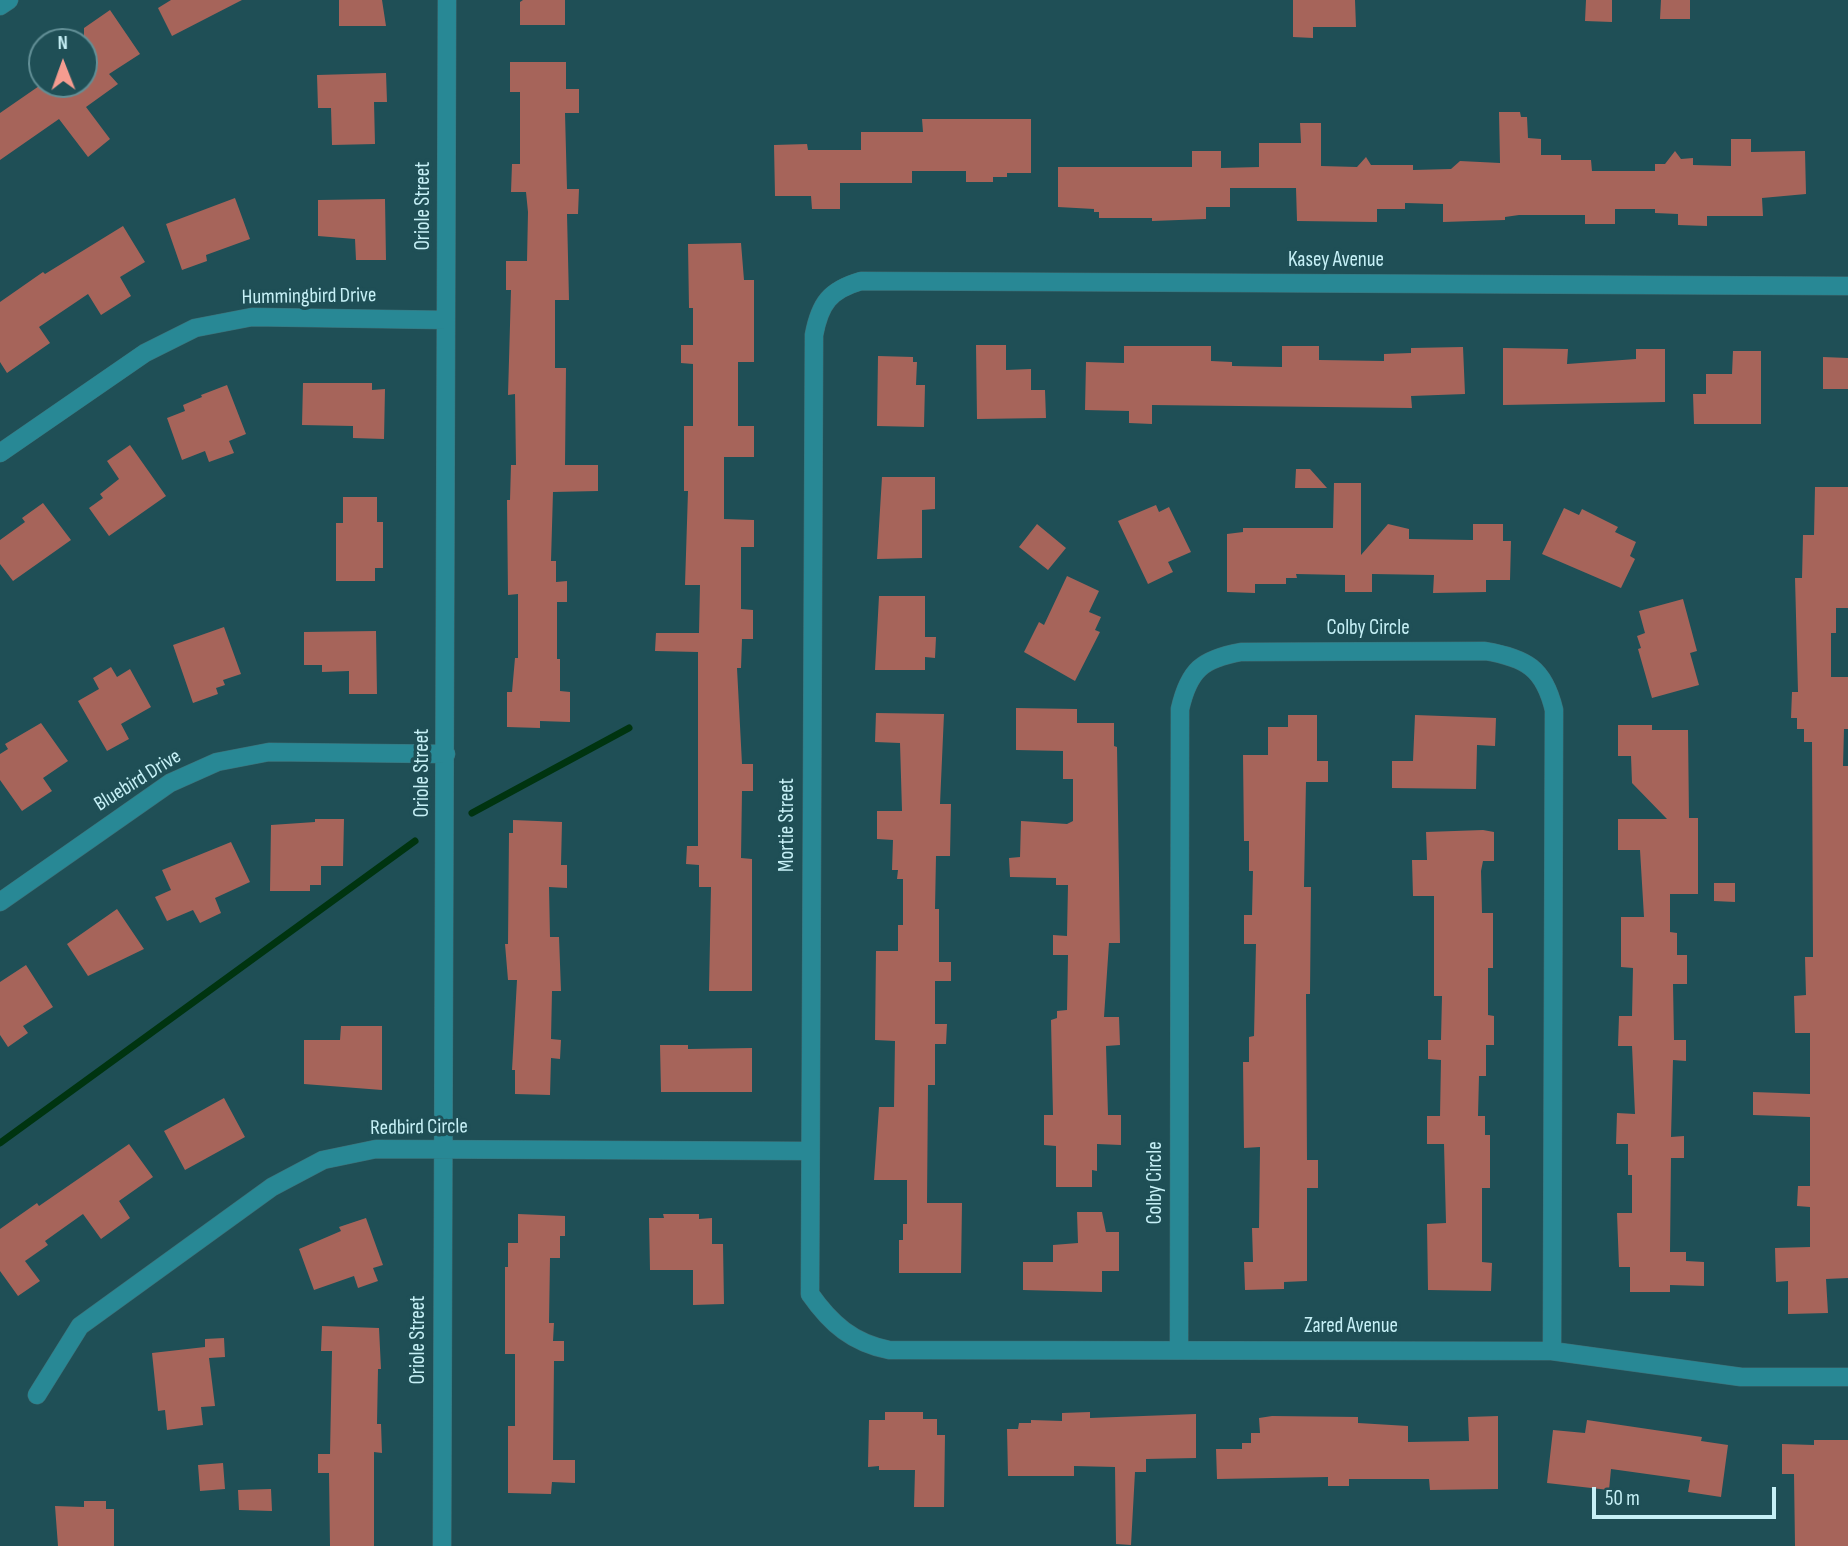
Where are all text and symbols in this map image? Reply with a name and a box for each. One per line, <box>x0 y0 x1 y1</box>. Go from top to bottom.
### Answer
north arrow <box>28 28 98 98</box>
text: N <box>57 32 68 55</box>
street label: Oriole Street <box>411 162 437 250</box>
street label: Kasey Avenue <box>1288 248 1384 274</box>
street label: Hummingbird Drive <box>241 283 377 311</box>
street label: Colby Circle <box>1326 616 1410 642</box>
street label: Oriole Street <box>410 729 436 817</box>
street label: Bluebird Drive <box>90 744 186 818</box>
street label: Mortie Street <box>775 778 801 872</box>
street label: Redbird Circle <box>370 1115 468 1141</box>
street label: Colby Circle <box>1143 1141 1169 1225</box>
street label: Oriole Street <box>406 1296 432 1384</box>
street label: Zared Avenue <box>1304 1314 1398 1340</box>
scale bar <box>1596 1472 1780 1516</box>
text: 50 m <box>1605 1486 1640 1511</box>

